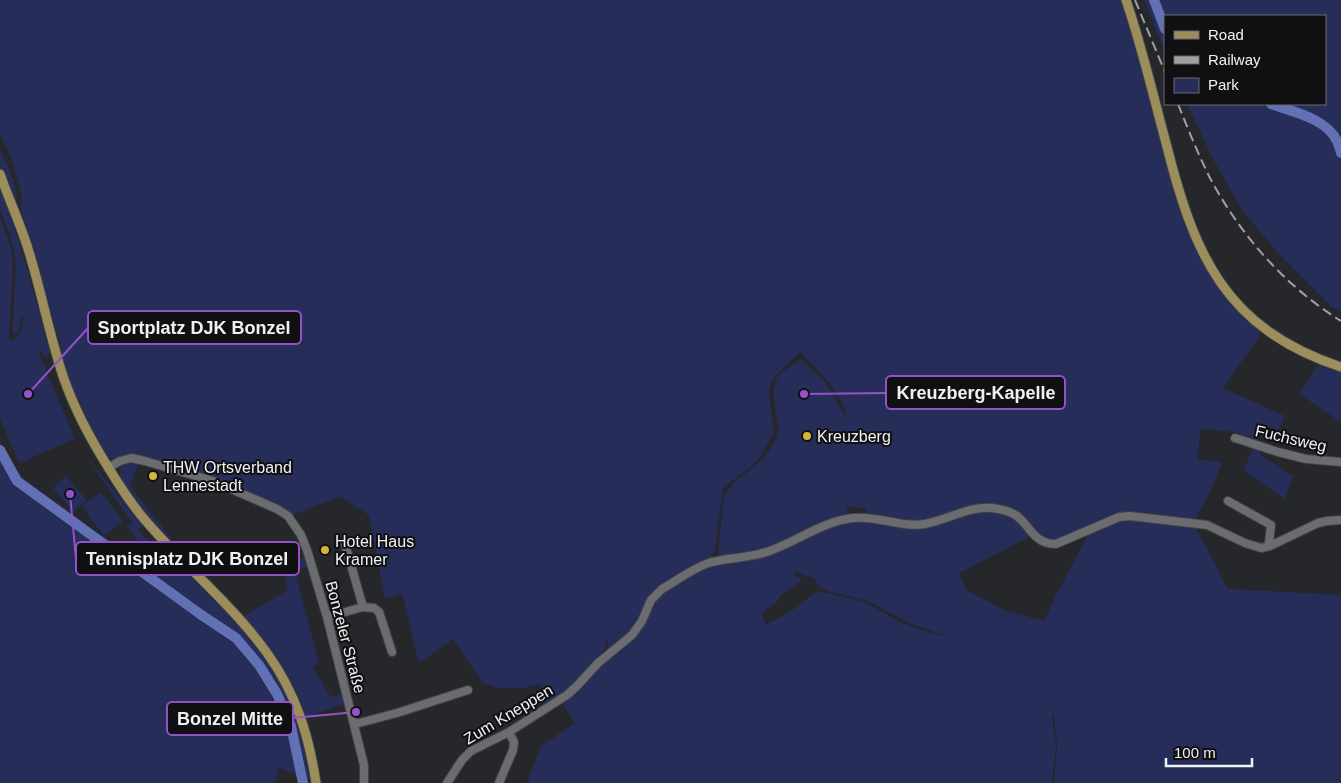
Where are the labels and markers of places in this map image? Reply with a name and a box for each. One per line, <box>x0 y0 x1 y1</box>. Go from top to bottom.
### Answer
callout: Sportplatz DJK Bonzel <box>88 311 301 344</box>
callout: Kreuzberg-Kapelle <box>886 376 1065 409</box>
place label: Kreuzberg <box>817 428 891 445</box>
marker: Kreuzberg <box>801 430 813 442</box>
place label: THW Ortsverband Lennestadt <box>163 459 292 494</box>
marker: THW Ortsverband Lennestadt <box>147 470 159 482</box>
place label: Hotel Haus Kramer <box>335 533 414 568</box>
callout: Tennisplatz DJK Bonzel <box>76 542 299 575</box>
marker: Hotel Haus Kramer <box>319 544 331 556</box>
callout: Bonzel Mitte <box>167 702 293 735</box>

